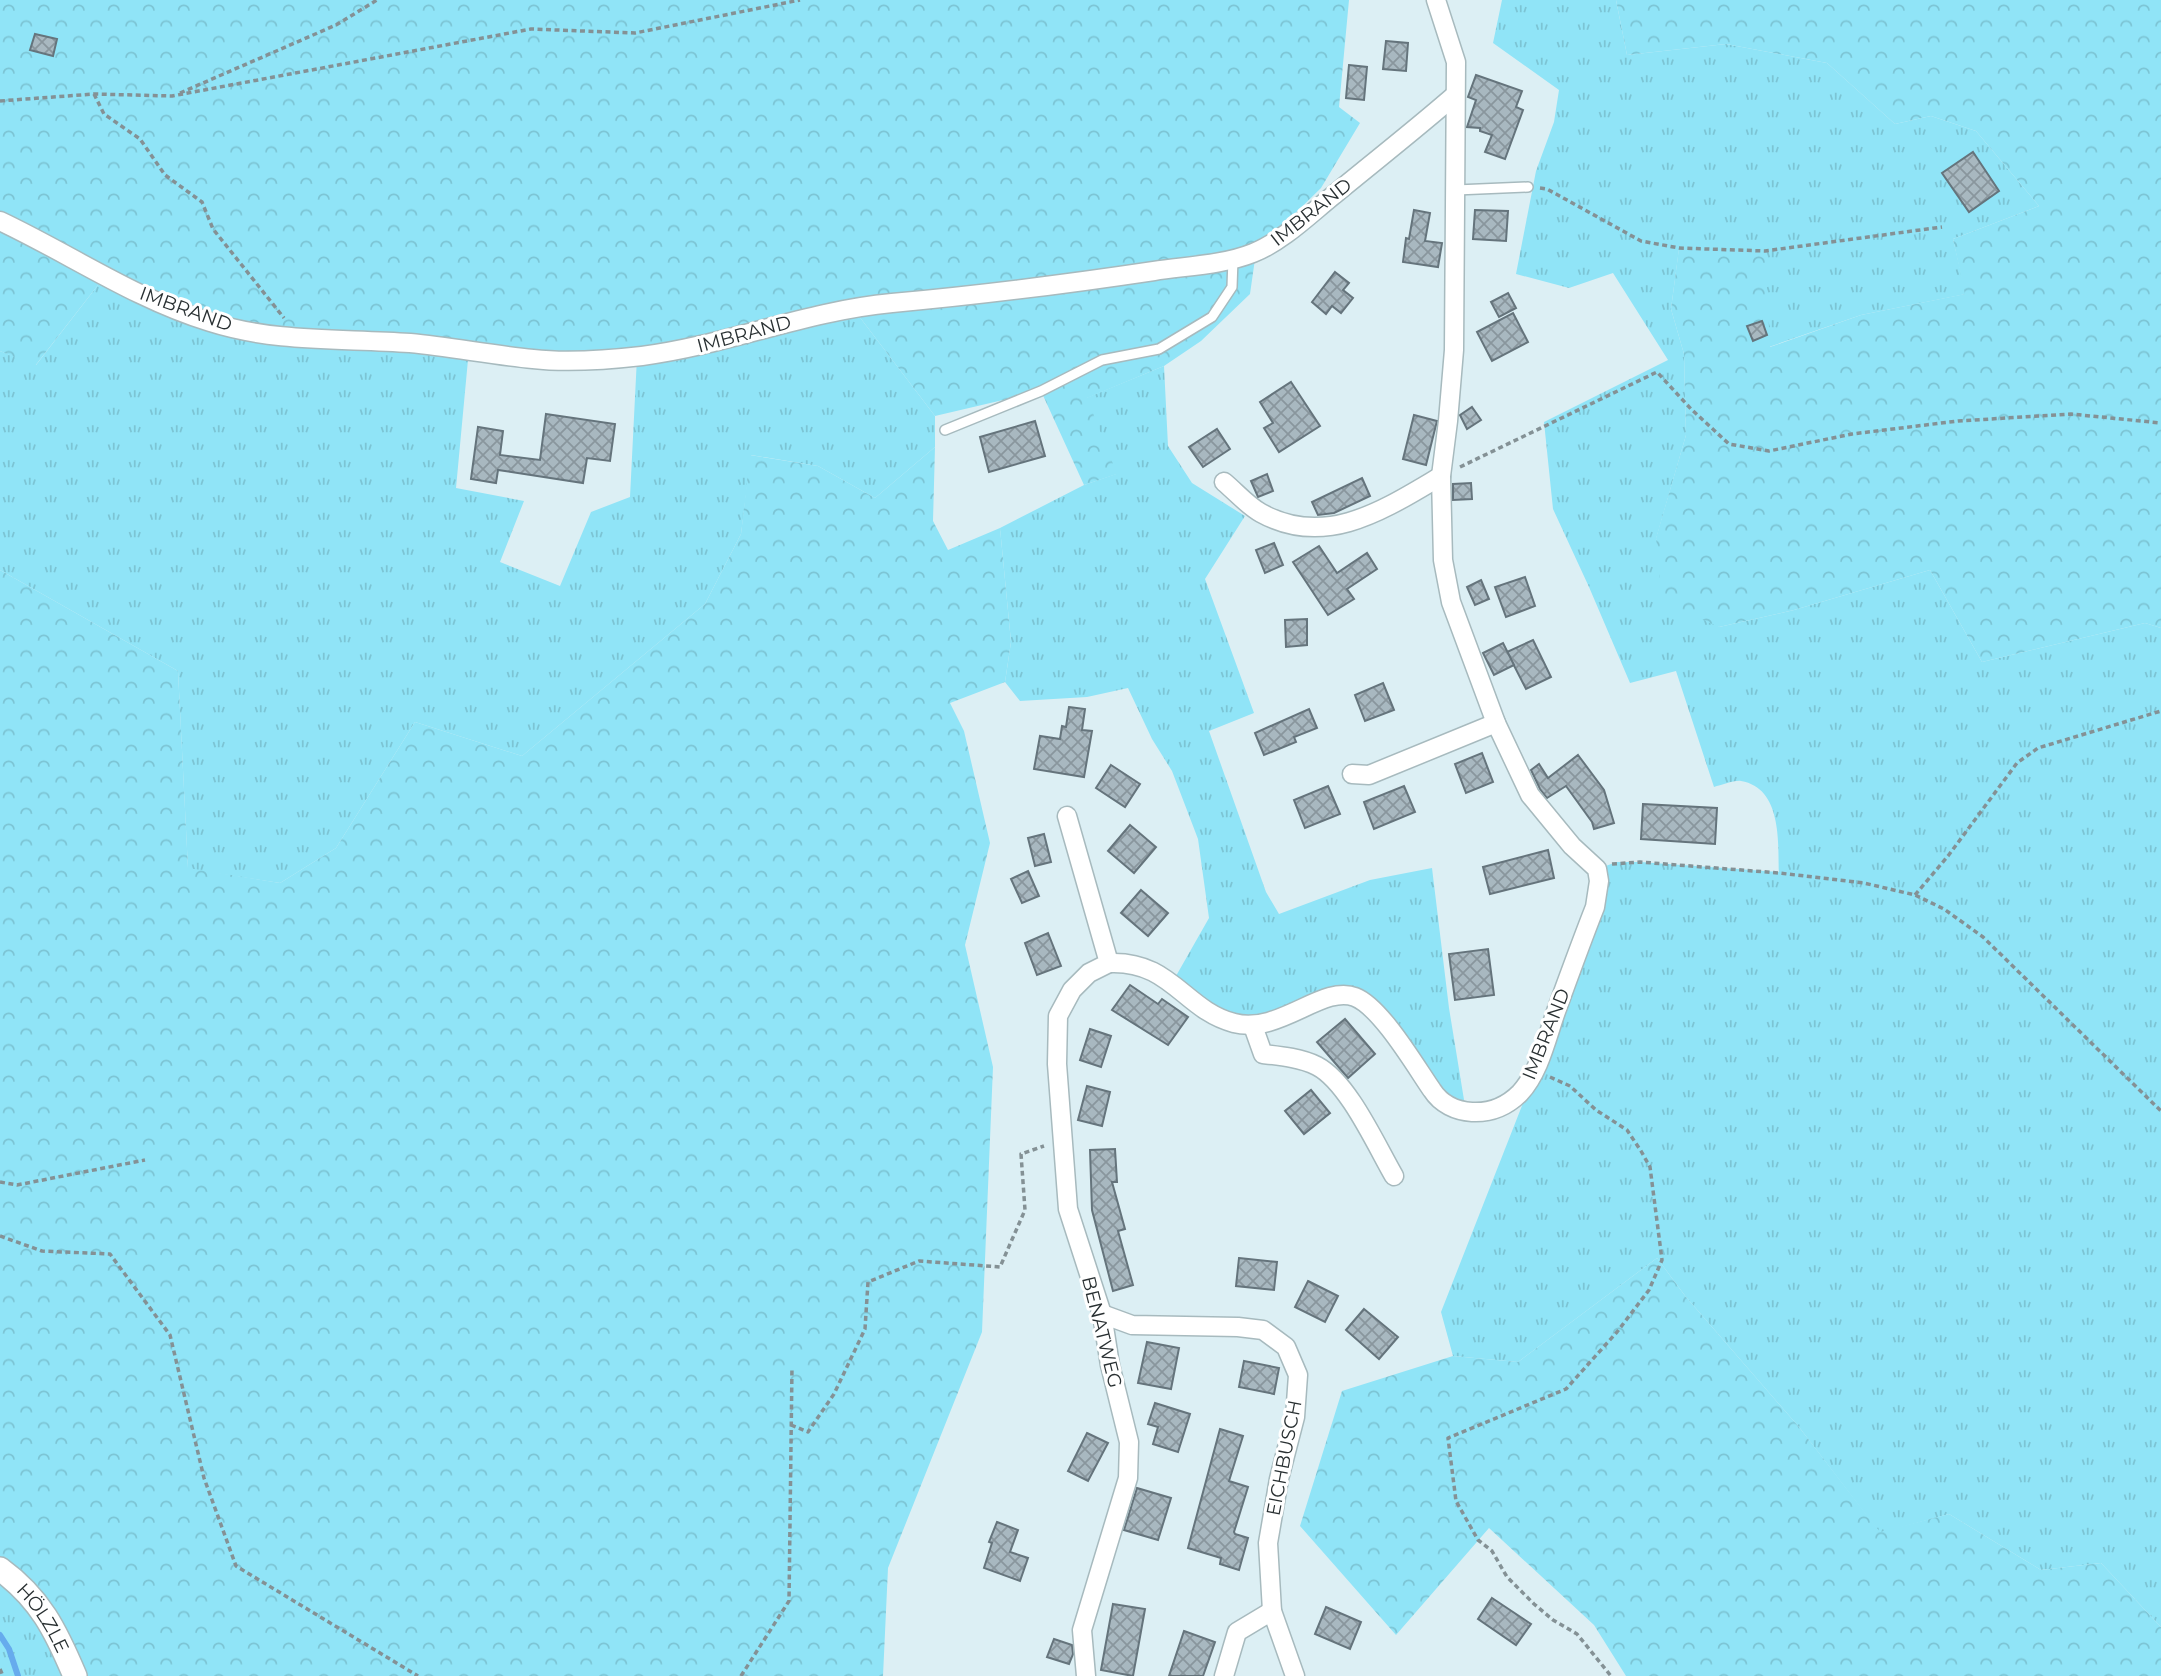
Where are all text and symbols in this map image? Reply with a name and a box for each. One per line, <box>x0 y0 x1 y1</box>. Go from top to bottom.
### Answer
street label: IMBRAND <box>1266 173 1356 251</box>
street label: IMBRAND <box>137 282 235 336</box>
street label: IMBRAND <box>694 310 794 358</box>
street label: IMBRAND <box>1517 985 1575 1083</box>
street label: BENATWEG <box>1077 1274 1127 1390</box>
street label: EICHBUSCH <box>1262 1398 1306 1518</box>
street label: HÖLZLE <box>12 1578 74 1656</box>

